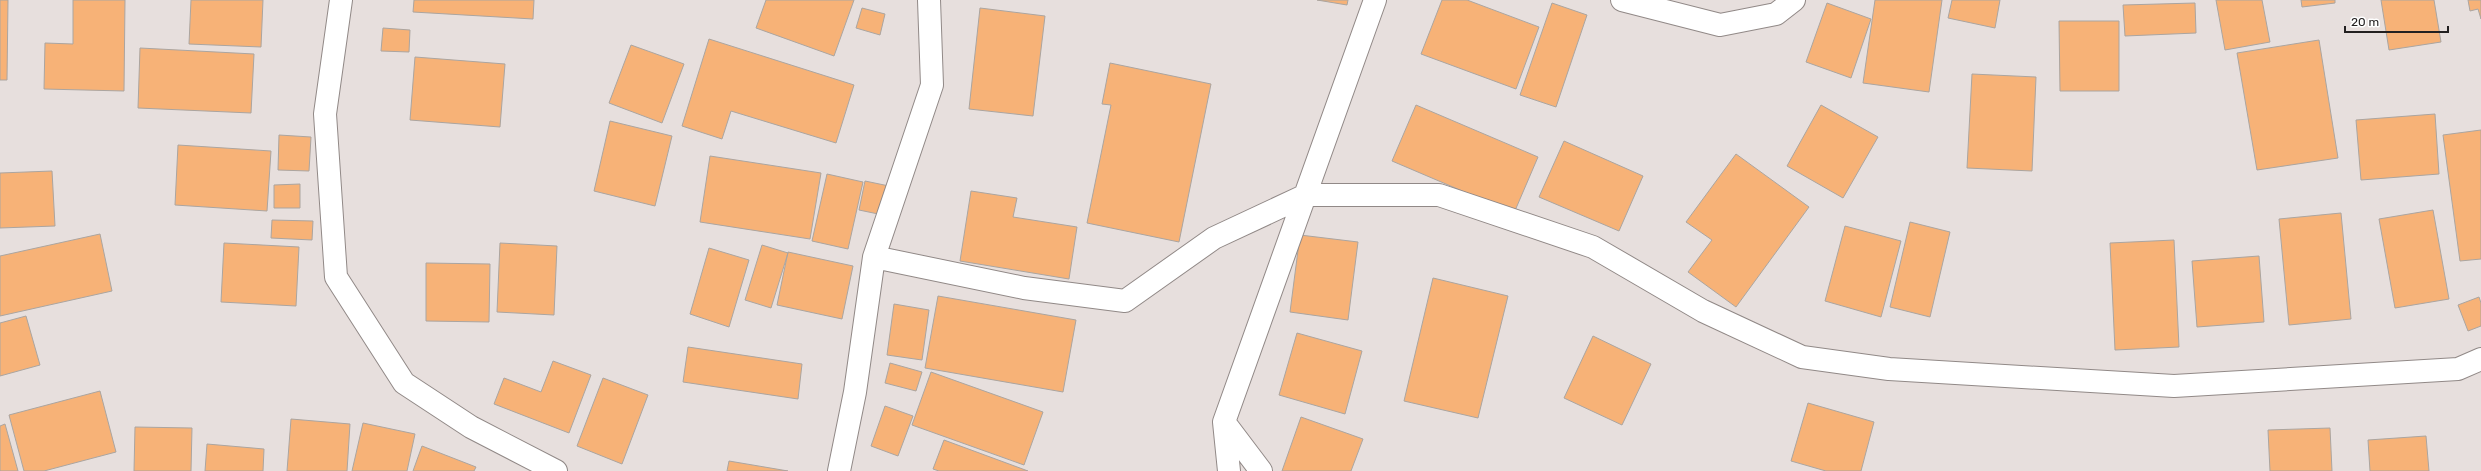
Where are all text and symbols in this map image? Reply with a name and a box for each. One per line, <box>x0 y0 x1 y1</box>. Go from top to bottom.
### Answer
scale bar <box>2345 8 2448 34</box>
text: 20 m <box>2351 15 2379 29</box>

